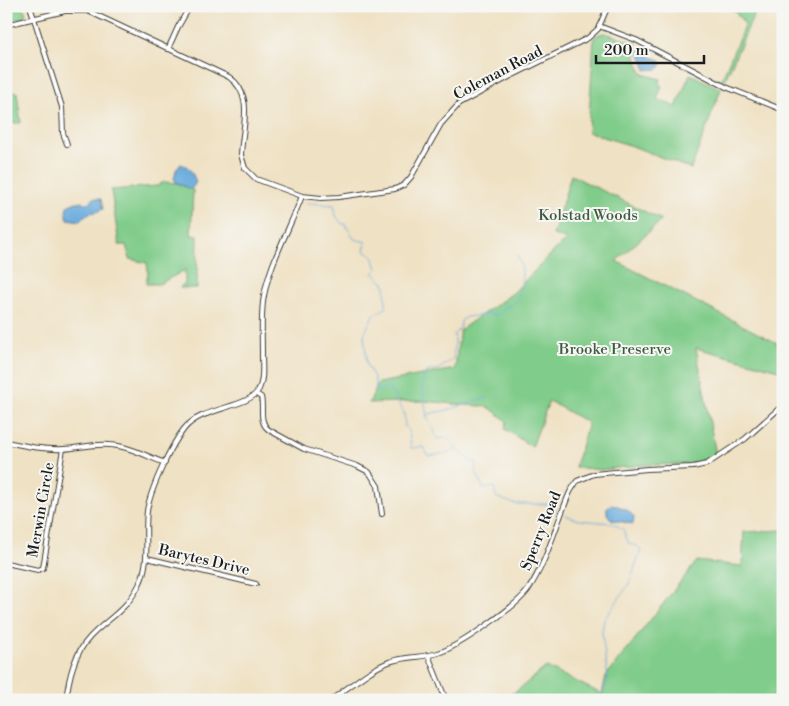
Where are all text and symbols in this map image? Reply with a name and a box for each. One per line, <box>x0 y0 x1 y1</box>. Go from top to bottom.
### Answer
scale bar <box>596 32 704 64</box>
street label: Coleman Road <box>450 41 546 104</box>
text: 200 m <box>604 41 649 60</box>
park label: Kolstad Woods <box>538 206 638 225</box>
park label: Brooke Preserve <box>558 340 671 359</box>
street label: Merwin Circle <box>23 461 59 559</box>
street label: Sperry Road <box>516 488 566 573</box>
street label: Barytes Drive <box>156 540 251 580</box>

